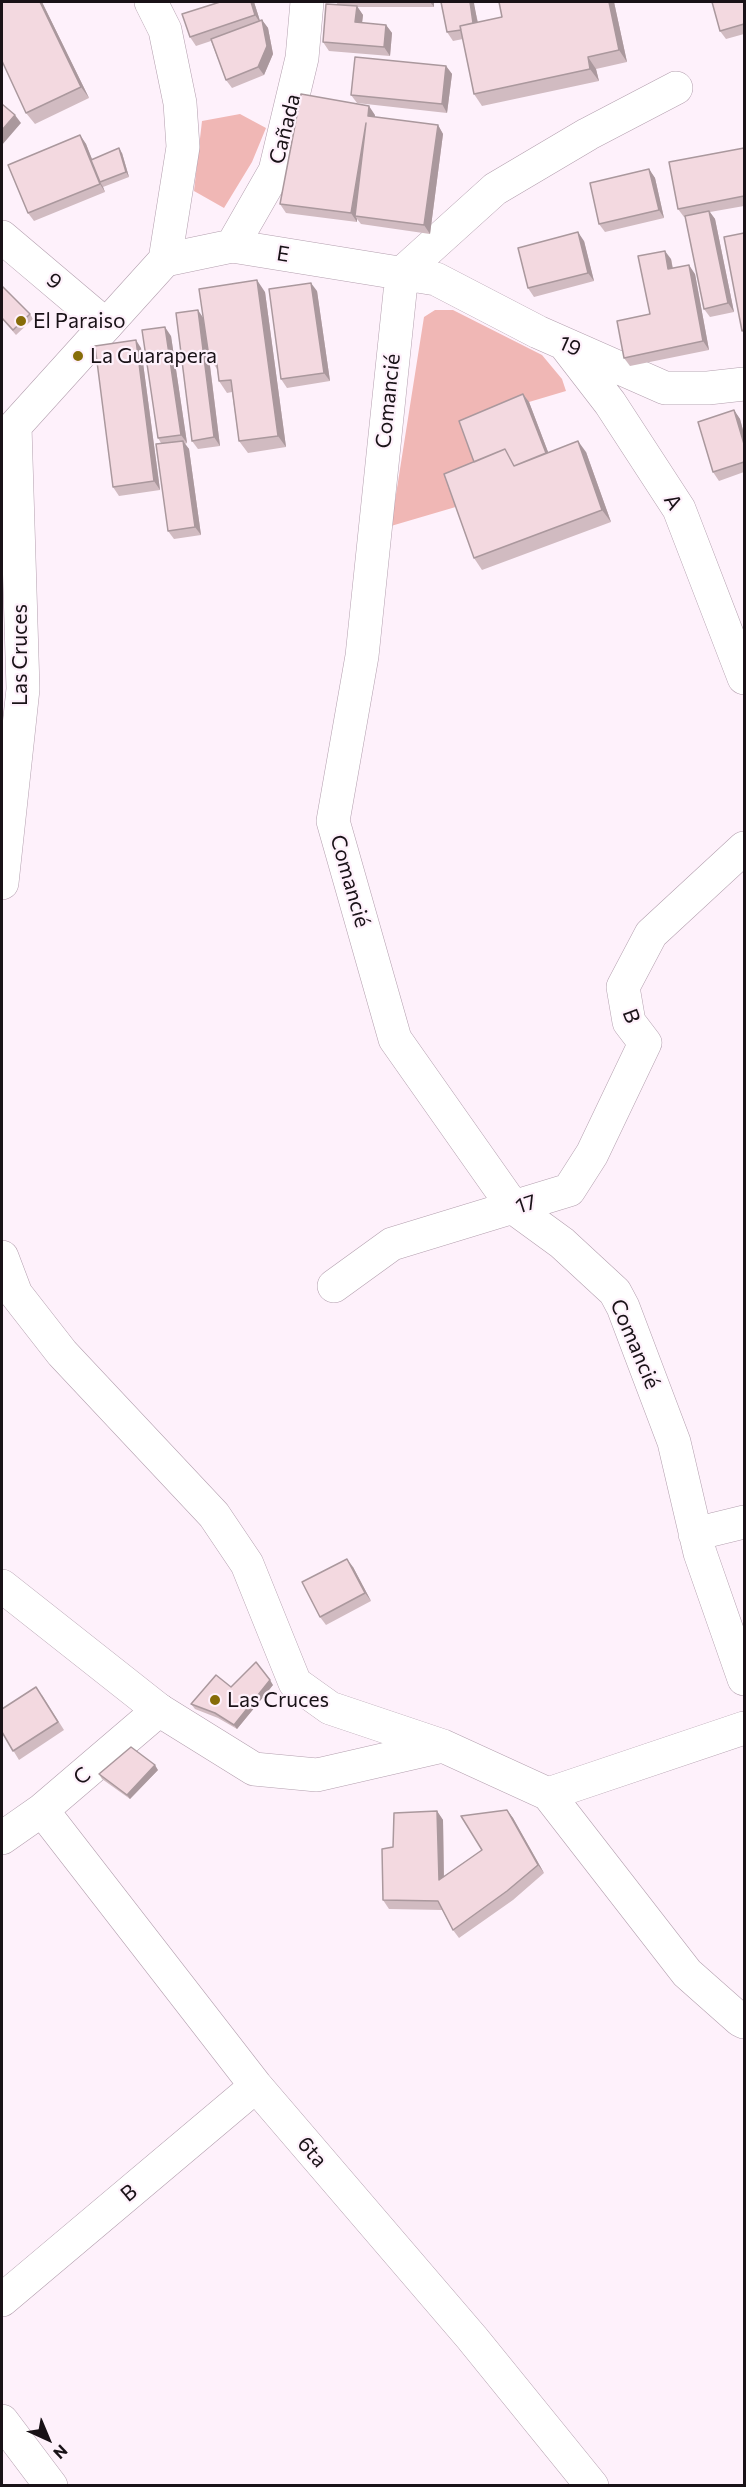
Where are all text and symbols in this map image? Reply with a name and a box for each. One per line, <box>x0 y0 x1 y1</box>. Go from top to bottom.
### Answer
street label: Cañada <box>264 91 306 167</box>
street label: E <box>275 241 291 267</box>
street label: 9 <box>41 267 67 295</box>
place label: El Paraiso <box>33 308 126 334</box>
marker: El Paraiso <box>14 314 28 328</box>
street label: 19 <box>555 330 585 362</box>
place label: La Guarapera <box>90 343 217 369</box>
marker: La Guarapera <box>71 349 85 363</box>
street label: Comancié <box>370 352 406 450</box>
street label: A <box>658 489 688 515</box>
street label: Las Cruces <box>7 604 33 706</box>
street label: Comancié <box>325 832 375 930</box>
street label: B <box>617 1005 645 1027</box>
street label: 17 <box>513 1189 539 1219</box>
street label: Comancié <box>605 1295 665 1393</box>
place label: Las Cruces <box>227 1687 329 1713</box>
marker: Las Cruces <box>208 1693 222 1707</box>
street label: C <box>68 1762 96 1790</box>
street label: 6ta <box>292 2132 332 2172</box>
street label: B <box>116 2179 142 2207</box>
north arrow <box>18 2409 78 2469</box>
text: N <box>50 2441 72 2463</box>

